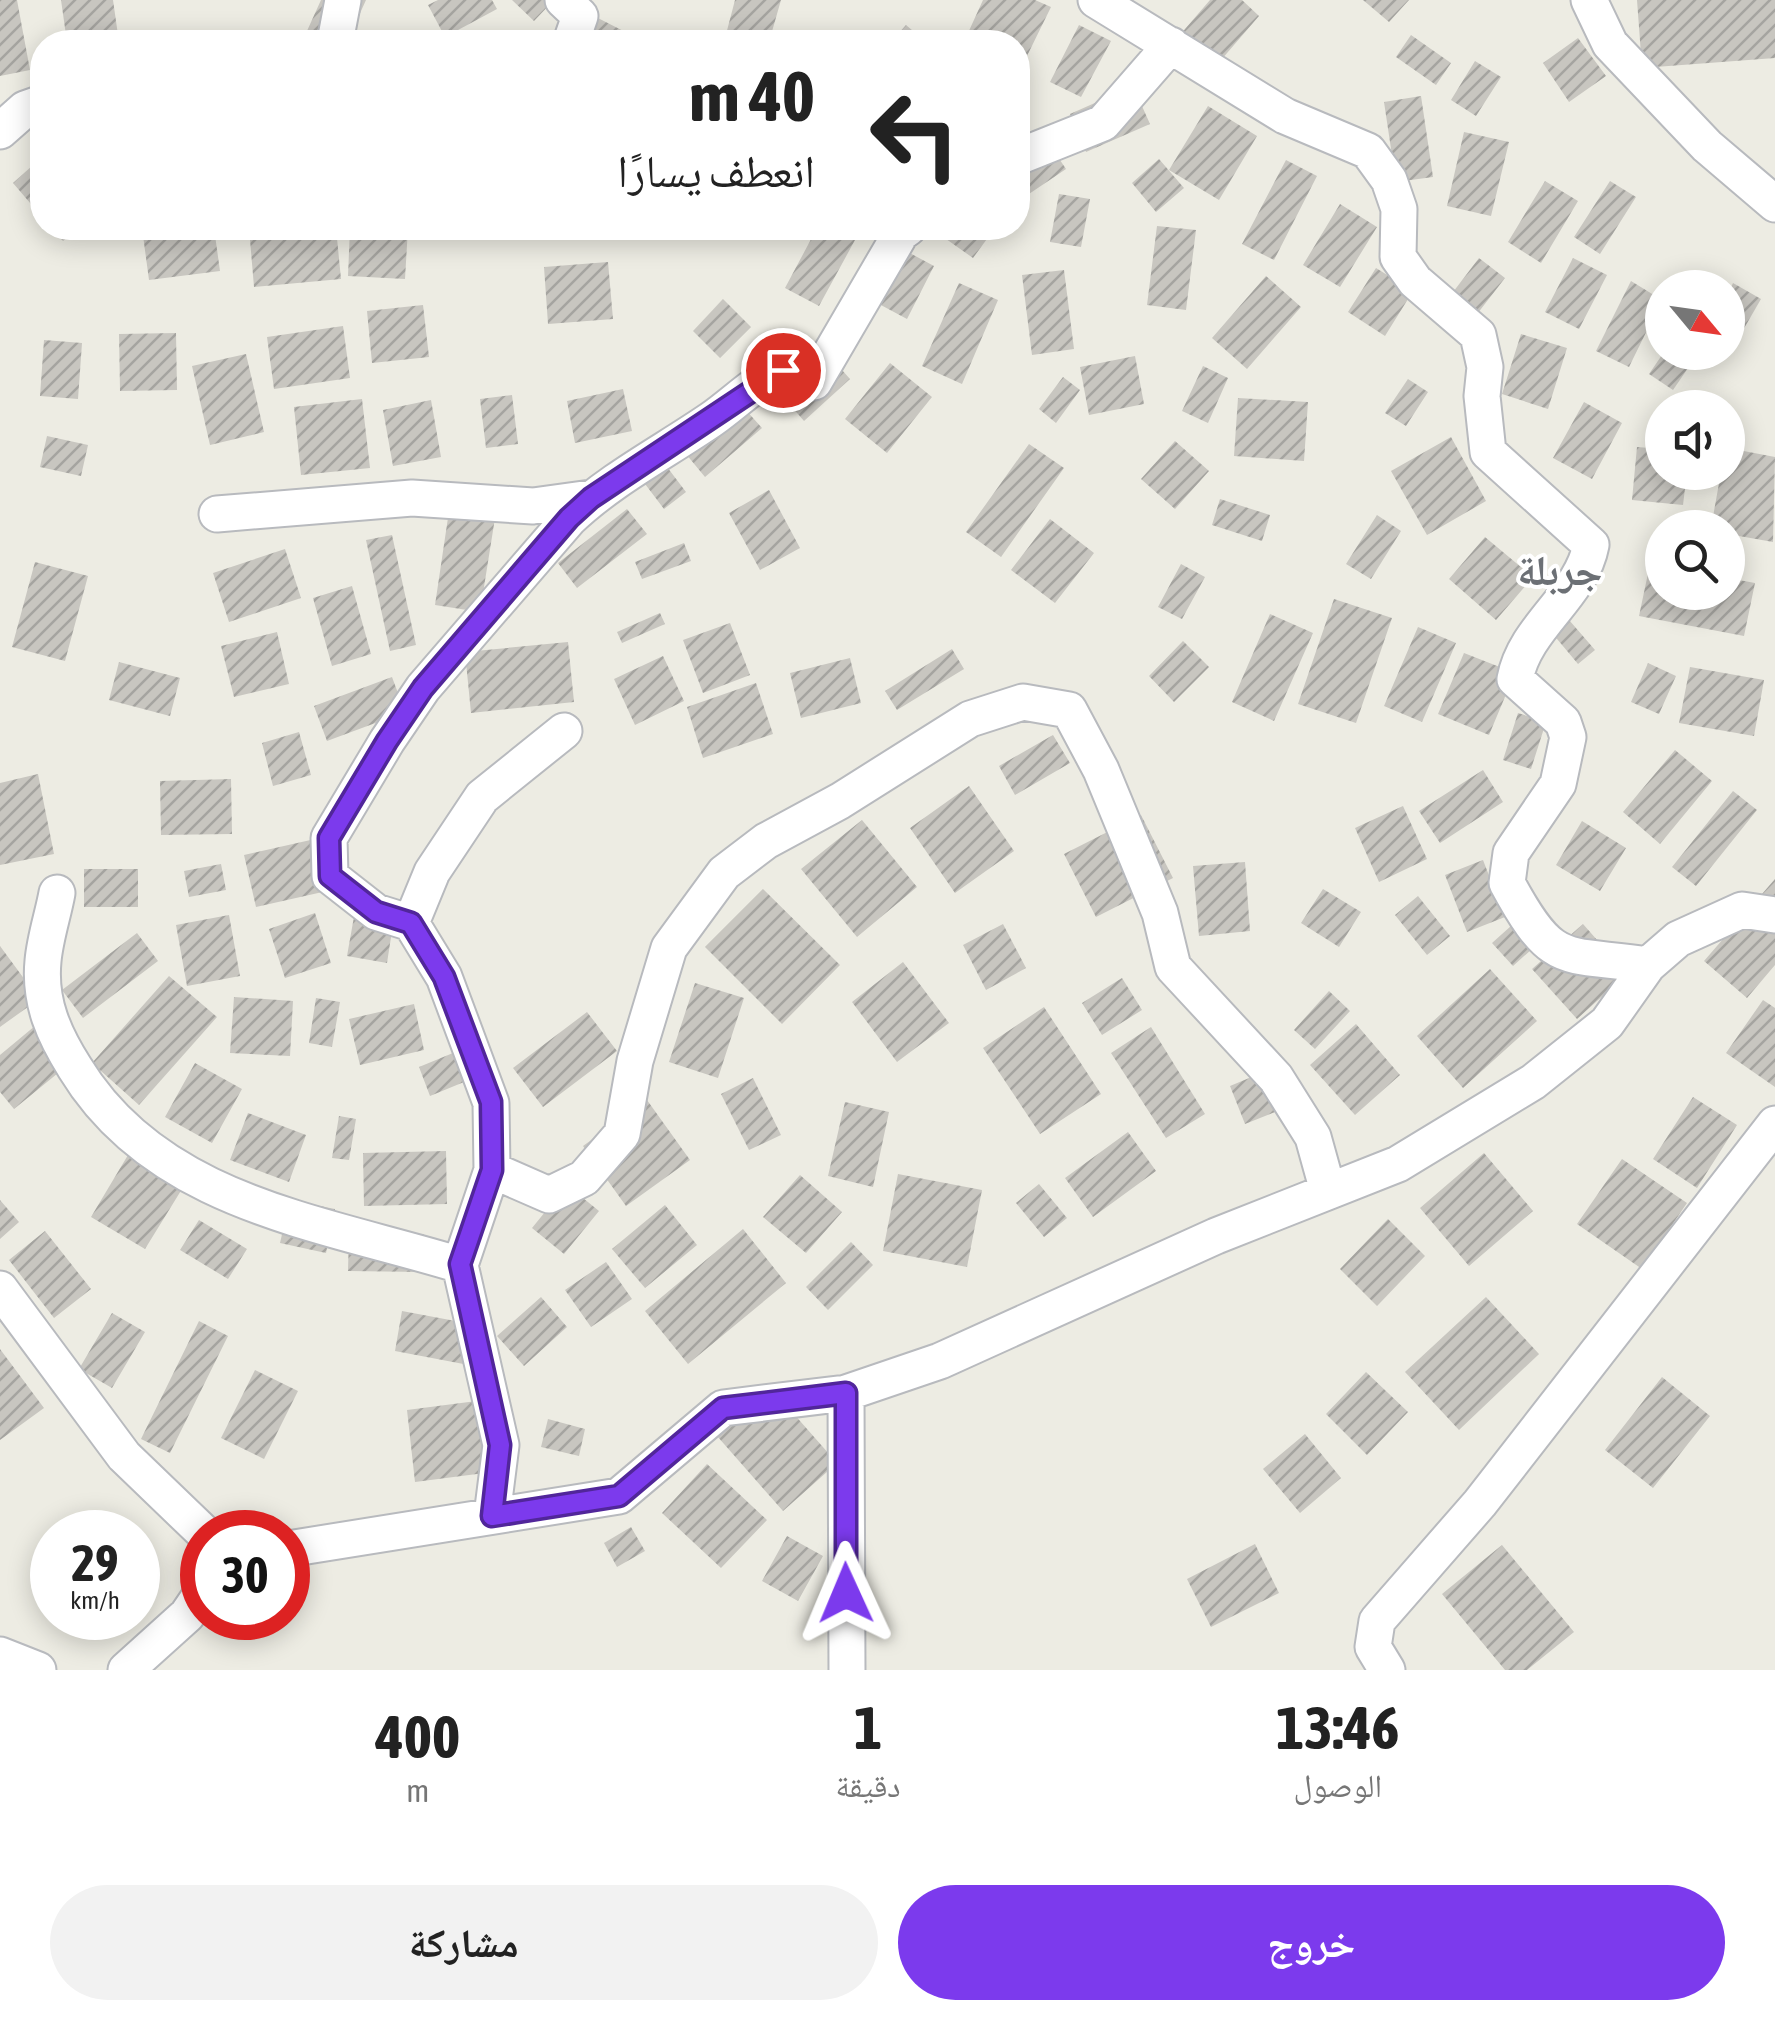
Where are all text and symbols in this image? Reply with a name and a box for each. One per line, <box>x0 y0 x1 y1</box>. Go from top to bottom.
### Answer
text: 40 m <box>689 56 815 136</box>
icon: left <box>850 70 980 200</box>
text: انعطف يسارًا <box>617 145 815 197</box>
north arrow <box>1645 270 1745 370</box>
map controls <box>1645 270 1745 610</box>
pin <box>741 328 826 413</box>
icon: arrive <box>756 343 811 398</box>
button: sound <box>1645 390 1745 490</box>
button: search <box>1645 510 1745 610</box>
district label: جربلة <box>1517 546 1603 595</box>
speed limit sign: 30 <box>180 1510 310 1640</box>
text: 29 <box>71 1534 118 1592</box>
position arrow <box>794 1541 898 1645</box>
text: km/h <box>70 1586 120 1614</box>
text: 1 <box>854 1693 882 1762</box>
text: 13:46 <box>1276 1693 1400 1762</box>
text: 400 <box>375 1702 460 1771</box>
text: دقيقة <box>836 1767 901 1804</box>
text: الوصول <box>1294 1767 1382 1804</box>
text: m <box>406 1772 429 1809</box>
button: مشاركة <box>50 1885 878 2000</box>
button: خروج <box>898 1885 1725 2000</box>

